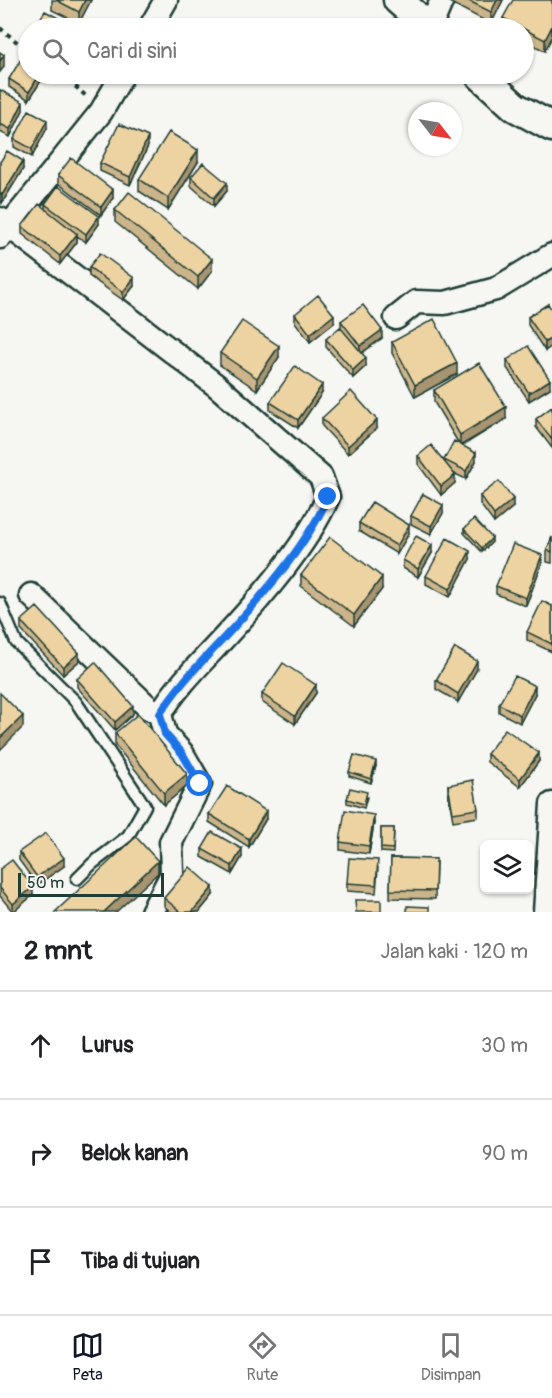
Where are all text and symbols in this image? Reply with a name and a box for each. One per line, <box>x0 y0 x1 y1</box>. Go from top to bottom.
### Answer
search box <box>18 18 534 84</box>
icon: search <box>39 35 72 68</box>
text: Cari di sini <box>87 37 177 65</box>
north arrow <box>408 102 462 156</box>
route end <box>314 483 340 509</box>
route start <box>186 770 212 796</box>
map controls <box>480 840 534 894</box>
button: layers <box>480 840 534 894</box>
scale bar <box>18 870 164 898</box>
text: 50 m <box>27 873 64 893</box>
text: 2 mnt <box>24 935 92 967</box>
text: Jalan kaki · 120 m <box>381 939 528 964</box>
icon: ahead <box>24 1029 57 1062</box>
text: Lurus <box>81 1031 133 1059</box>
text: 30 m <box>481 1033 528 1058</box>
icon: right <box>24 1137 57 1170</box>
text: Belok kanan <box>81 1139 189 1167</box>
text: 90 m <box>482 1141 528 1166</box>
icon: arrive <box>24 1245 57 1278</box>
text: Tiba di tujuan <box>81 1247 200 1275</box>
tab: Peta <box>71 1329 104 1385</box>
tab: Rute <box>246 1329 279 1385</box>
tab: Disimpan <box>421 1329 481 1385</box>

